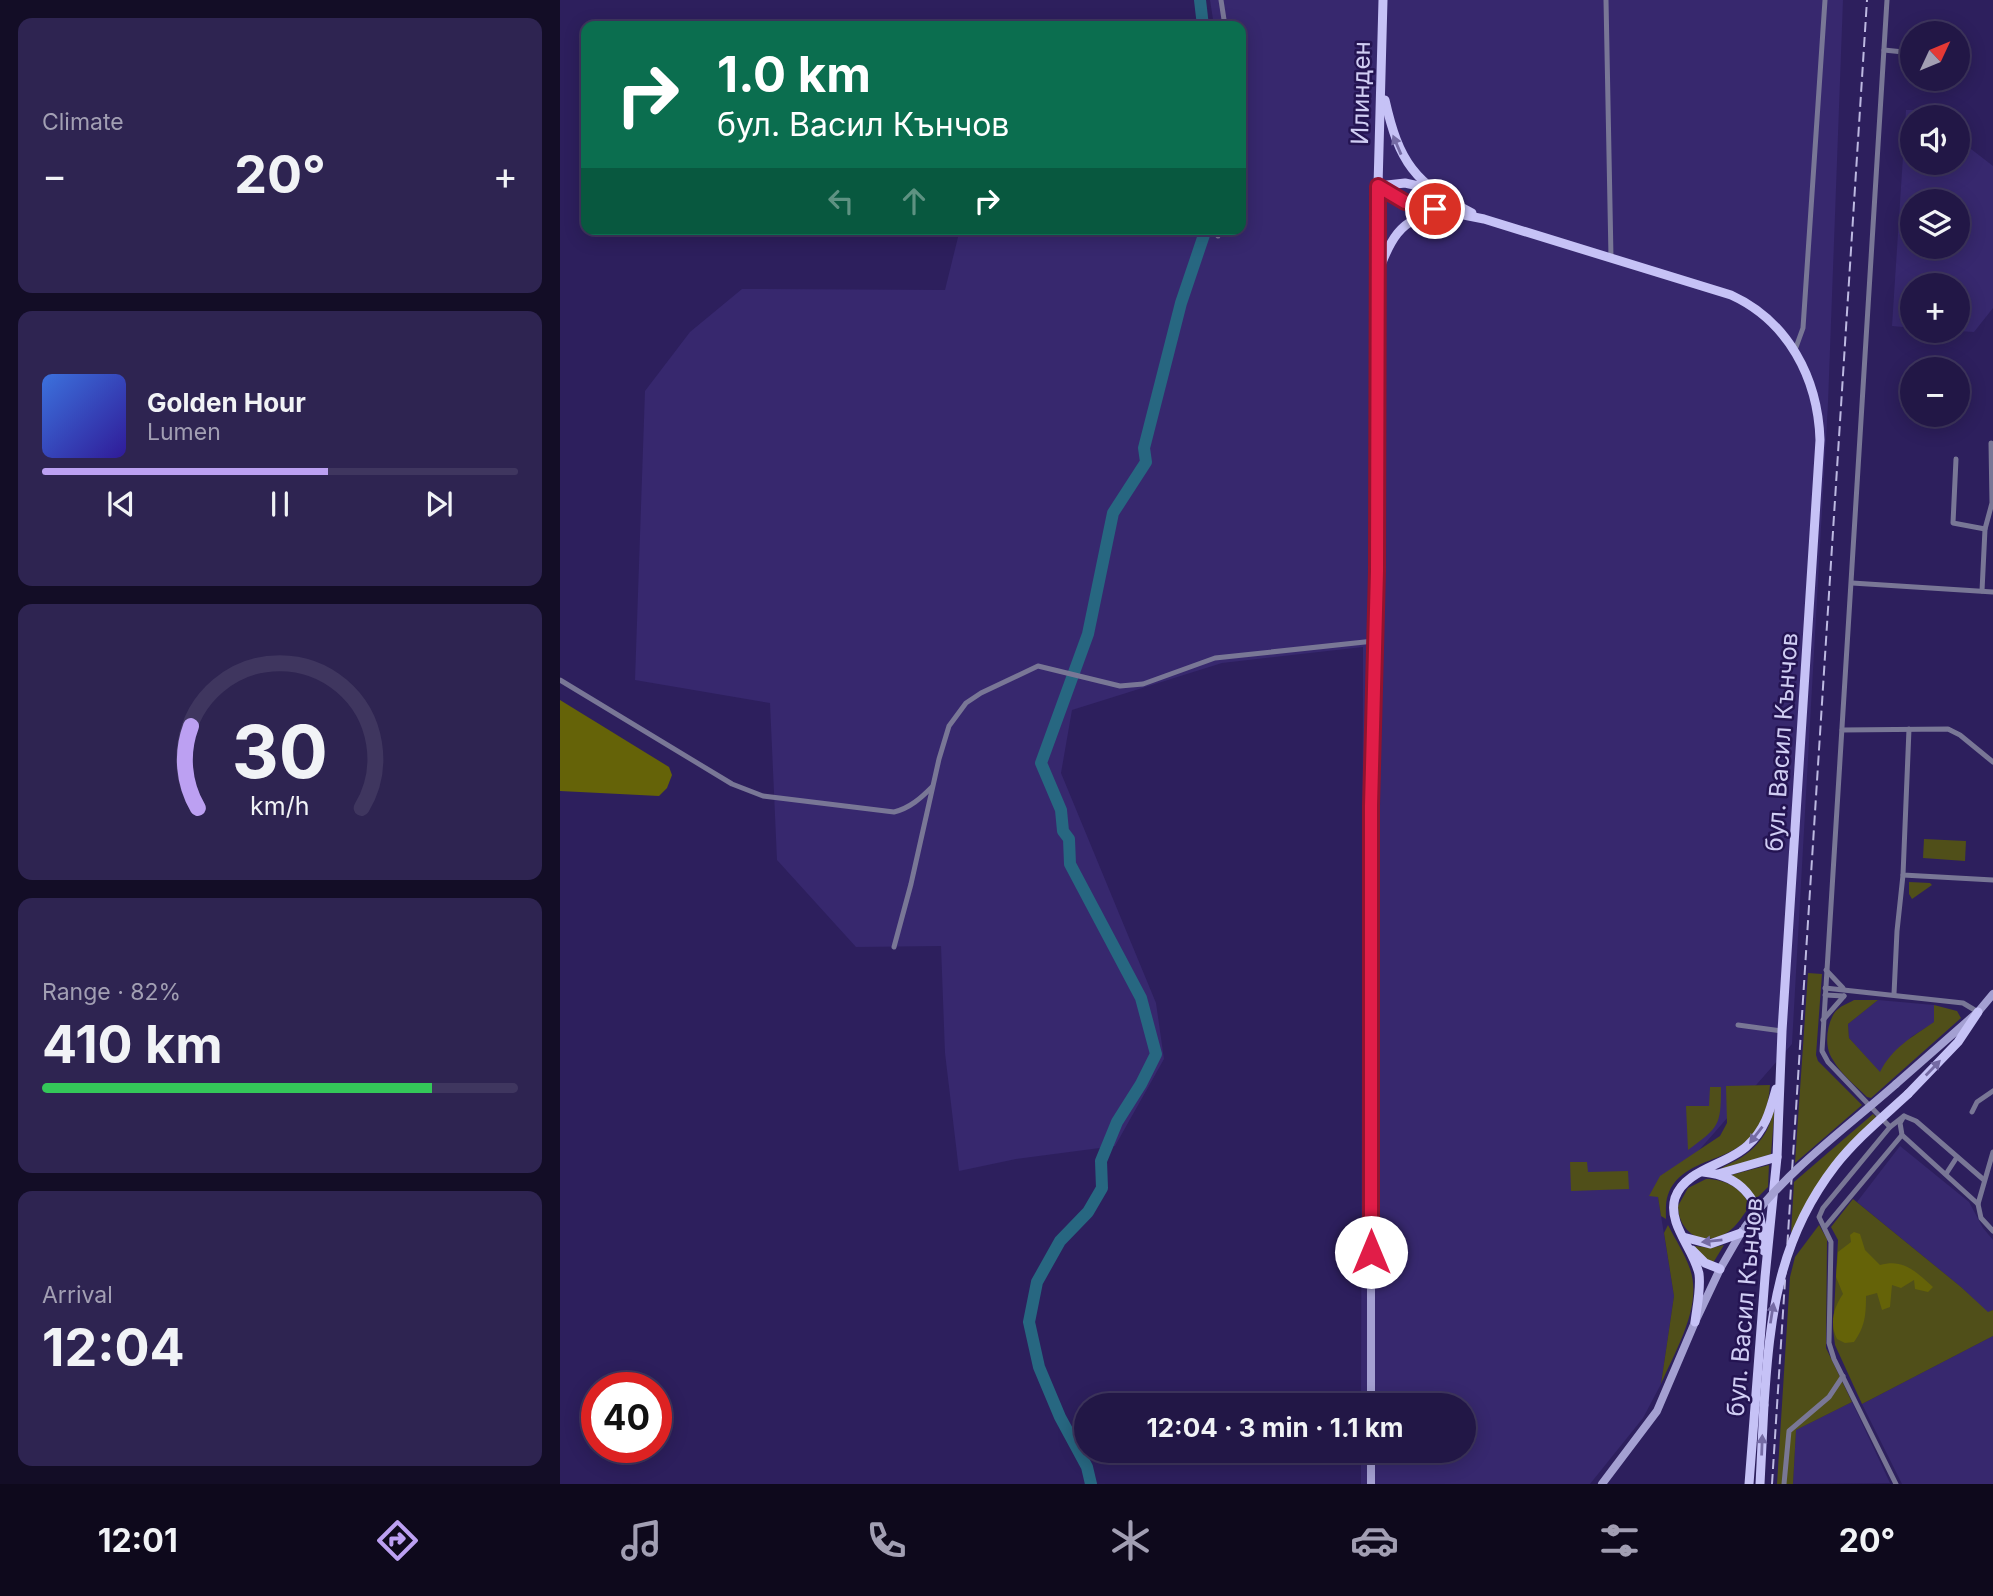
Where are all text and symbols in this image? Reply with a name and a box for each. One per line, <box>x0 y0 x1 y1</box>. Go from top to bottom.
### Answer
north arrow <box>1900 21 1970 91</box>
map controls <box>1900 21 1970 427</box>
street label: Илинден <box>1345 41 1376 145</box>
text: 1.0 km <box>717 45 871 104</box>
icon: right <box>602 49 693 140</box>
text: бул. Васил Кънчов <box>717 105 1009 144</box>
button: sound <box>1900 105 1970 175</box>
text: Climate <box>42 108 124 136</box>
one-way arrow <box>1392 134 1403 155</box>
text: 20° <box>234 143 326 206</box>
text: − <box>42 152 67 198</box>
text: + <box>493 152 518 198</box>
pin <box>1405 179 1465 239</box>
icon: left <box>822 182 860 220</box>
icon: ahead <box>895 182 933 220</box>
icon: right <box>968 182 1006 220</box>
button: layers <box>1900 189 1970 259</box>
icon: arrive <box>1416 190 1454 228</box>
button: + <box>1900 273 1970 343</box>
button: − <box>1900 357 1970 427</box>
text: Golden Hour <box>147 387 306 418</box>
text: Lumen <box>147 418 221 446</box>
icon: previous <box>102 485 140 523</box>
icon: pause <box>261 485 299 523</box>
icon: next <box>420 485 458 523</box>
street label: бул. Васил Кънчов <box>1759 632 1804 852</box>
text: 30 <box>232 707 328 796</box>
text: km/h <box>250 791 310 821</box>
text: Range · 82% <box>42 978 181 1006</box>
text: 410 km <box>42 1013 223 1076</box>
one-way arrow <box>1925 1060 1941 1077</box>
one-way arrow <box>1749 1125 1764 1143</box>
street label: бул. Васил Кънчов <box>1721 1196 1769 1417</box>
position arrow <box>1334 1215 1408 1289</box>
one-way arrow <box>1701 1236 1723 1247</box>
text: Arrival <box>42 1281 113 1309</box>
one-way arrow <box>1767 1302 1778 1324</box>
text: 12:04 <box>42 1316 185 1379</box>
speed limit sign: 40 <box>581 1372 672 1463</box>
text: 12:04 · 3 min · 1.1 km <box>1146 1412 1404 1443</box>
one-way arrow <box>1757 1433 1768 1455</box>
icon: directions <box>373 1516 422 1565</box>
icon: music <box>617 1516 666 1565</box>
icon: phone <box>862 1516 911 1565</box>
icon: climate <box>1106 1516 1155 1565</box>
icon: car <box>1350 1516 1399 1565</box>
icon: filters <box>1595 1516 1644 1565</box>
text: 12:01 <box>98 1521 178 1560</box>
text: 20° <box>1839 1521 1895 1560</box>

